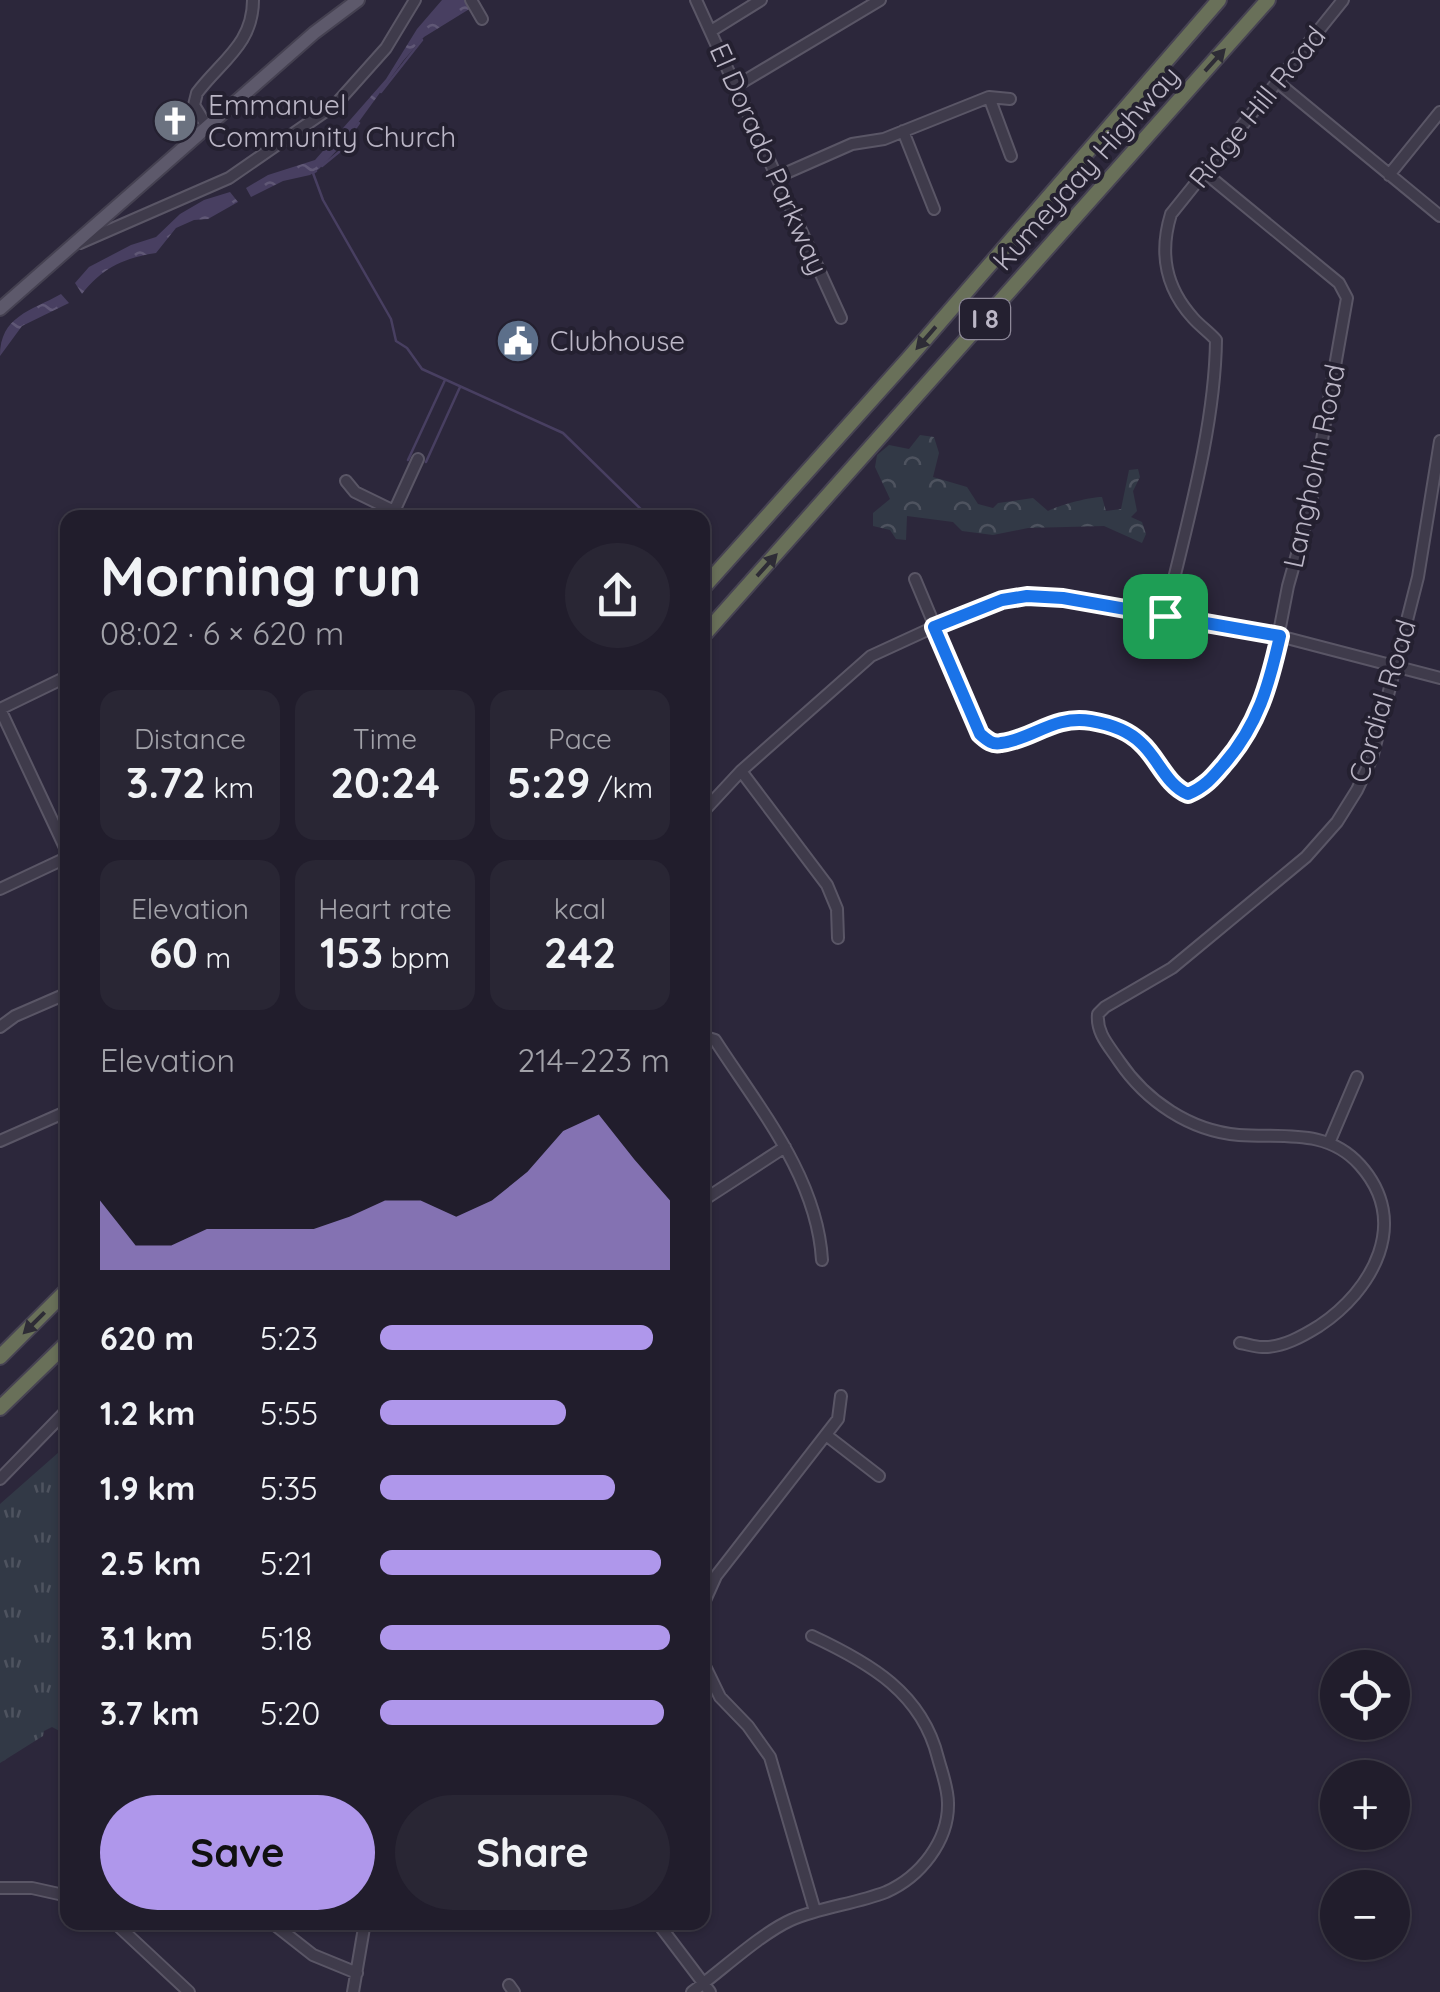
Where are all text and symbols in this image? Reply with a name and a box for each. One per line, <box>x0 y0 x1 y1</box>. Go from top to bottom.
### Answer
street label: Ridge Hill Road <box>1181 19 1333 195</box>
street label: El Dorado Parkway <box>703 38 836 280</box>
one-way arrow <box>1204 47 1226 72</box>
street label: Kumeyaay Highway <box>985 58 1187 277</box>
place label: Emmanuel Community Church <box>208 87 456 154</box>
church icon: Emmanuel Community Church <box>152 98 198 144</box>
road number: I 8 <box>960 299 1010 339</box>
public building icon: Clubhouse <box>495 318 541 364</box>
place label: Clubhouse <box>550 323 685 358</box>
one-way arrow <box>916 325 938 350</box>
street label: Langholm Road <box>1275 361 1352 571</box>
text: Morning run <box>100 541 421 610</box>
button: share <box>565 543 670 648</box>
one-way arrow <box>756 552 778 577</box>
pin <box>1123 574 1208 659</box>
icon: arrive <box>1138 589 1193 644</box>
text: 08:02 · 6 × 620 m <box>100 613 344 653</box>
street label: Cordial Road <box>1340 615 1423 787</box>
text: Distance <box>134 721 246 756</box>
text: Time <box>353 721 417 756</box>
text: Pace <box>548 721 612 756</box>
text: 3.72 <box>126 756 206 809</box>
text: 20:24 <box>330 756 440 809</box>
text: 5:29 <box>507 756 590 809</box>
text: km <box>206 770 254 805</box>
text: /km <box>590 770 653 805</box>
text: Elevation <box>131 891 249 926</box>
text: Heart rate <box>318 891 452 926</box>
text: kcal <box>554 891 606 926</box>
text: 60 <box>149 926 198 979</box>
text: 153 <box>320 926 383 979</box>
text: 242 <box>544 926 616 979</box>
text: m <box>198 940 231 975</box>
text: bpm <box>383 940 450 975</box>
text: Elevation <box>100 1040 235 1080</box>
text: 214–223 m <box>518 1040 670 1080</box>
one-way arrow <box>23 1311 46 1335</box>
text: 620 m <box>100 1318 194 1358</box>
text: 5:23 <box>260 1318 318 1358</box>
text: 1.2 km <box>100 1393 195 1433</box>
text: 5:55 <box>260 1393 318 1433</box>
text: 1.9 km <box>100 1468 195 1508</box>
text: 5:35 <box>260 1468 318 1508</box>
text: 2.5 km <box>100 1543 201 1583</box>
text: 5:21 <box>260 1543 313 1583</box>
text: 3.1 km <box>100 1618 193 1658</box>
text: 5:18 <box>260 1618 313 1658</box>
map controls <box>1320 1650 1410 1960</box>
button: locate <box>1320 1650 1410 1740</box>
text: 3.7 km <box>100 1693 199 1733</box>
text: 5:20 <box>260 1693 320 1733</box>
button: + <box>1320 1760 1410 1850</box>
button: Save <box>100 1795 375 1910</box>
button: Share <box>395 1795 670 1910</box>
button: − <box>1320 1870 1410 1960</box>

